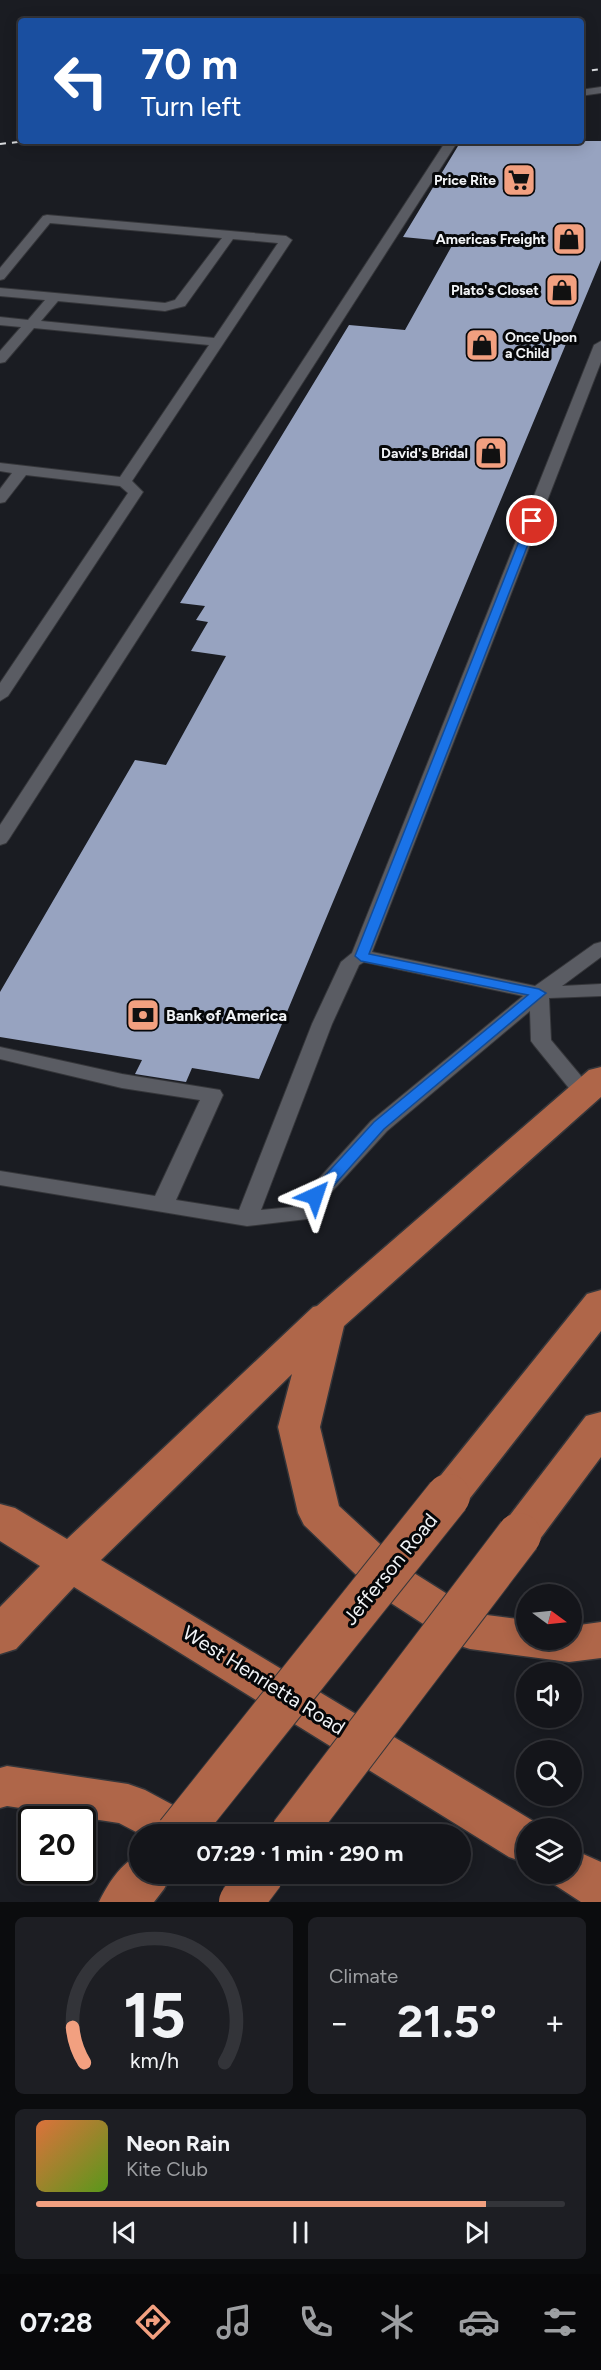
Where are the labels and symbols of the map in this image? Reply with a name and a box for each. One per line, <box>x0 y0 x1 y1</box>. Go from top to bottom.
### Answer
supermarket icon: Price Rite <box>501 162 537 198</box>
place label: Price Rite <box>434 172 496 189</box>
shop icon: Americas Freight <box>551 221 587 257</box>
place label: Americas Freight <box>436 231 546 248</box>
shop icon: Plato's Closet <box>544 272 580 308</box>
place label: Plato's Closet <box>451 282 539 299</box>
shop icon: Once Upon a Child <box>464 327 500 363</box>
place label: Once Upon a Child <box>505 329 577 362</box>
shop icon: David's Bridal <box>473 435 509 471</box>
place label: David's Bridal <box>381 445 468 462</box>
pin <box>506 495 557 546</box>
bank icon: Bank of America <box>125 997 161 1033</box>
place label: Bank of America <box>166 1006 287 1025</box>
position arrow <box>283 1164 347 1228</box>
street label: Jefferson Road <box>338 1508 442 1630</box>
north arrow <box>516 1584 582 1650</box>
street label: West Henrietta Road <box>178 1620 350 1740</box>
speed limit sign: 20 <box>18 1806 96 1884</box>

